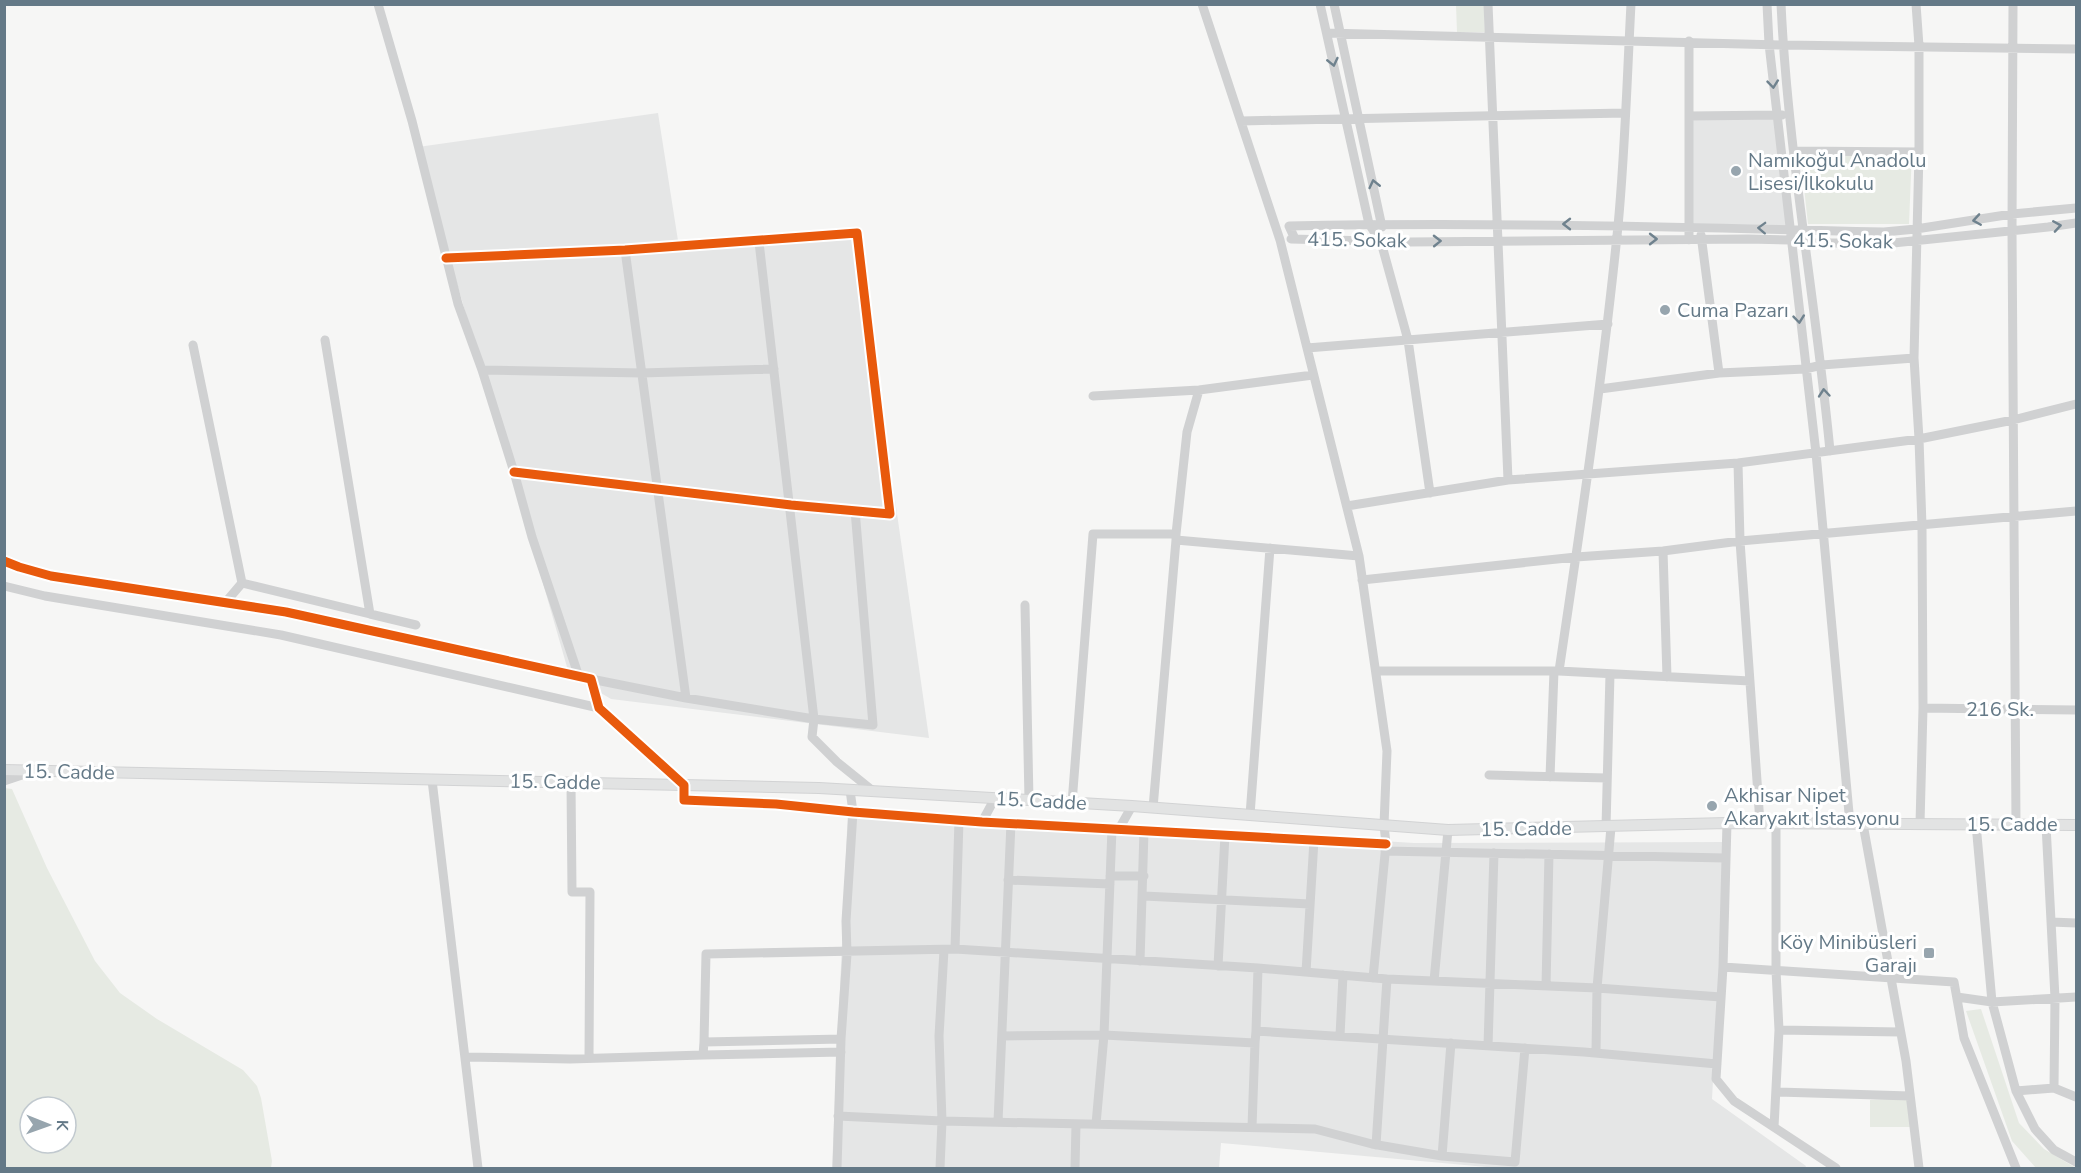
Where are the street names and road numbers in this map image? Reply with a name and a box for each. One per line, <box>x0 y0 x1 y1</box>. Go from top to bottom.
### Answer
street label: 415. Sokak <box>1307 226 1408 254</box>
street label: 415. Sokak <box>1793 227 1894 255</box>
street label: 216 Sk. <box>1966 696 2034 723</box>
street label: 15. Cadde <box>23 758 115 786</box>
street label: 15. Cadde <box>509 768 601 796</box>
street label: 15. Cadde <box>995 785 1087 817</box>
street label: 15. Cadde <box>1966 811 2058 838</box>
street label: 15. Cadde <box>1480 815 1572 843</box>

